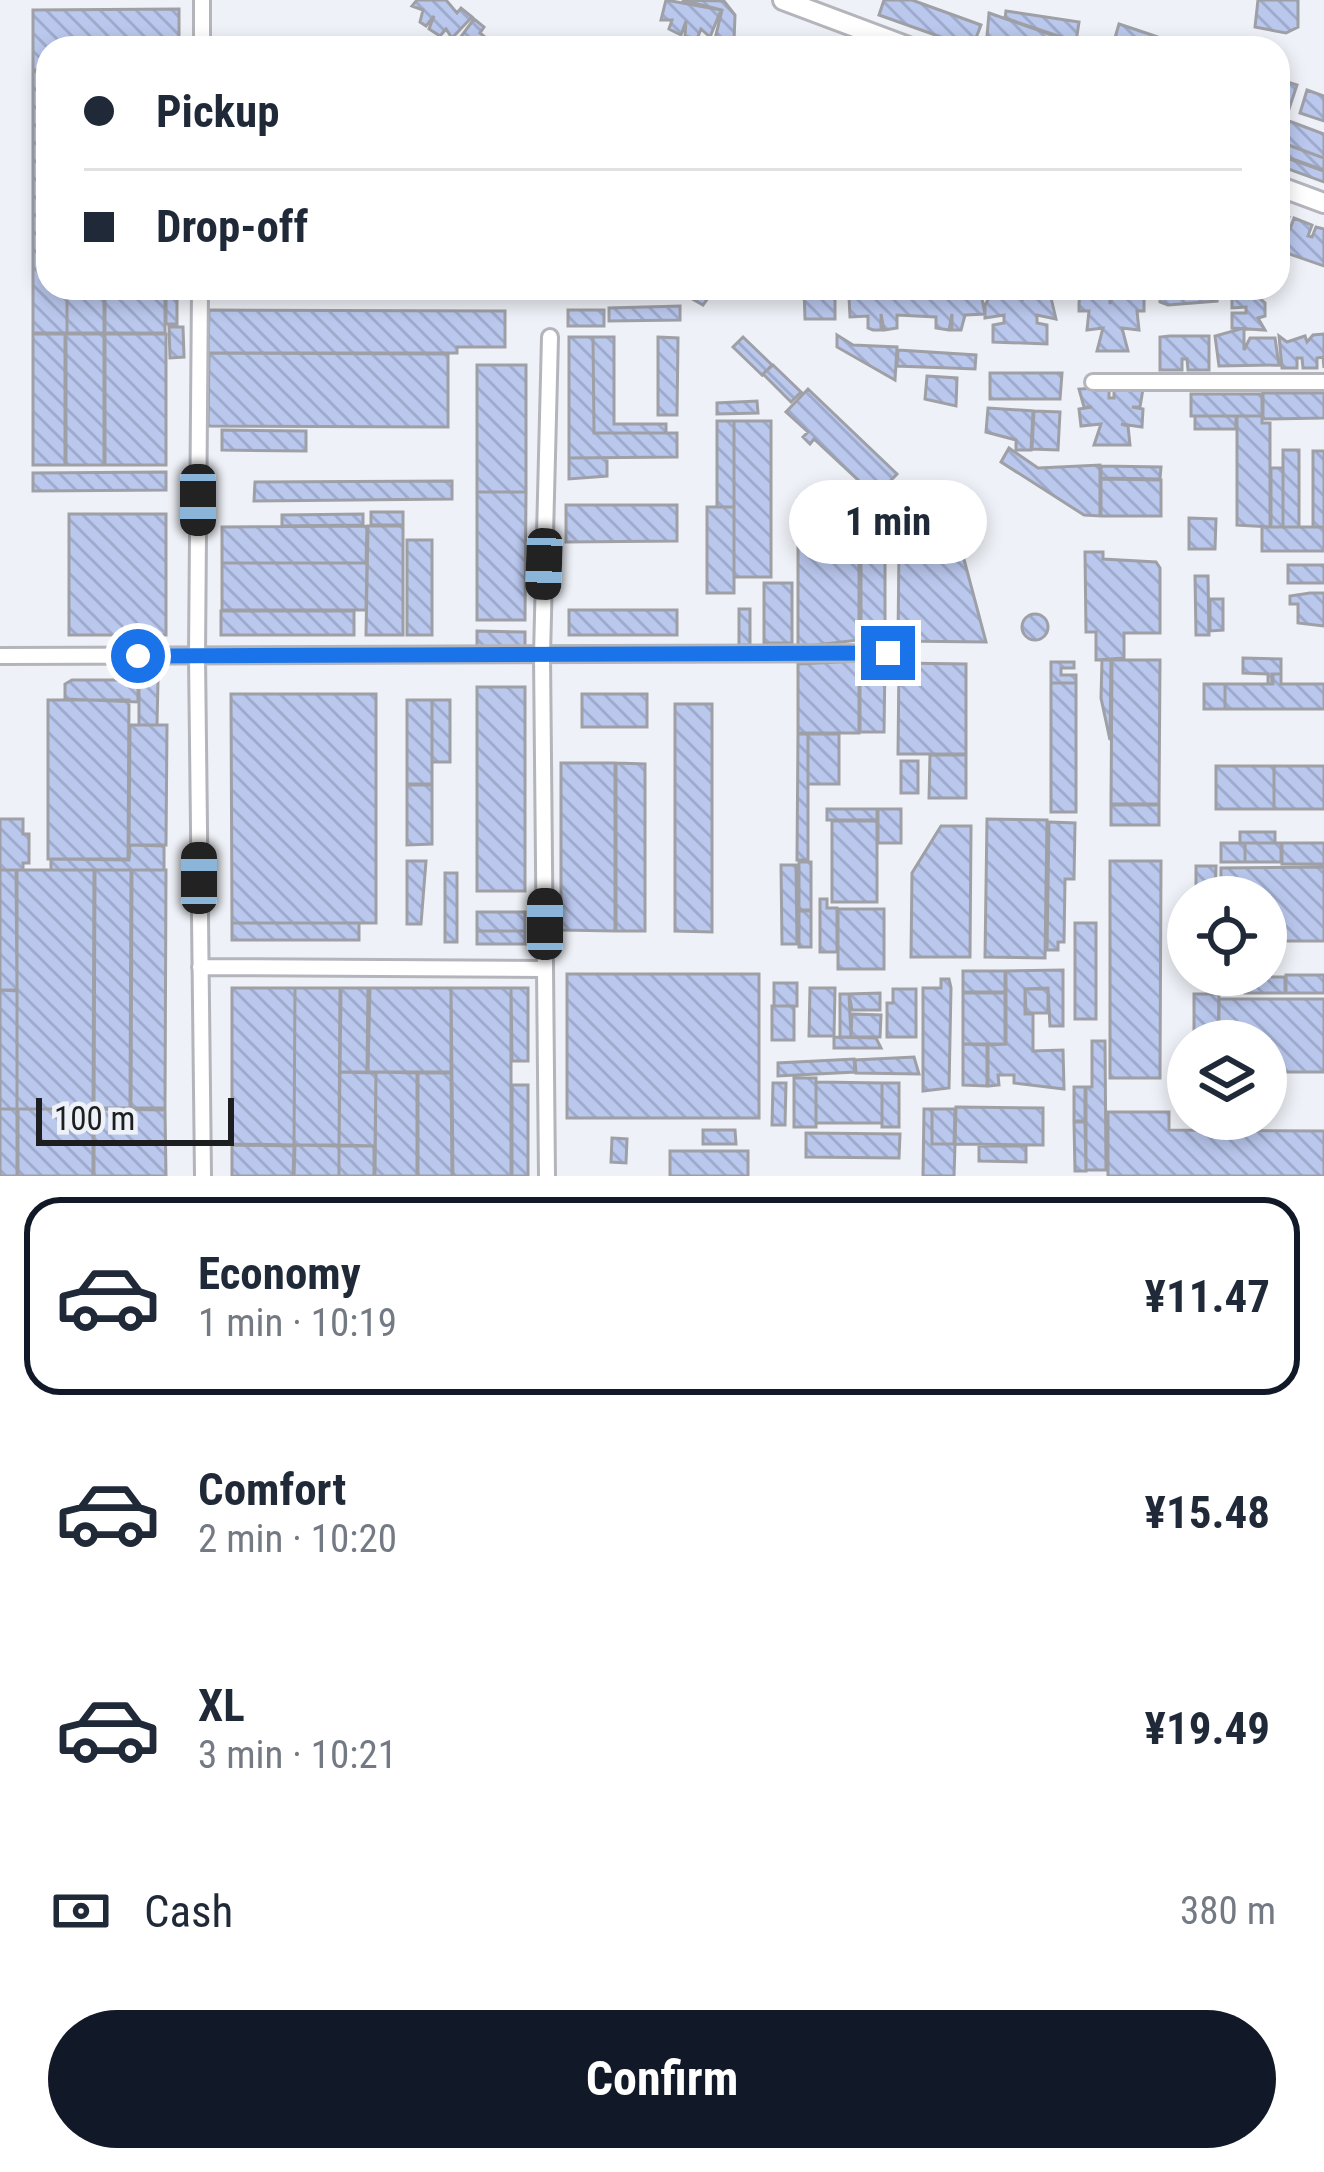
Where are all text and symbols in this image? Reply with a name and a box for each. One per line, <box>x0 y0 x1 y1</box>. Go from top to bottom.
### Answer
text: Pickup <box>156 85 280 138</box>
text: Drop-off <box>156 200 308 253</box>
car <box>180 464 216 536</box>
callout: 1 min <box>789 479 987 563</box>
text: 1 min <box>845 499 931 545</box>
car <box>525 527 563 601</box>
route end <box>861 626 915 680</box>
route start <box>111 629 165 683</box>
car <box>181 842 217 914</box>
map controls <box>1167 876 1287 1140</box>
button: locate <box>1167 876 1287 996</box>
car <box>527 888 563 960</box>
button: layers <box>1167 1020 1287 1140</box>
scale bar <box>36 1092 234 1145</box>
text: 100 m <box>54 1099 135 1138</box>
icon: car <box>54 1242 162 1350</box>
text: Economy <box>198 1247 361 1300</box>
text: ¥11.47 <box>1145 1270 1270 1323</box>
text: 1 min · 10:19 <box>198 1300 397 1346</box>
icon: car <box>54 1458 162 1566</box>
text: Comfort <box>198 1463 346 1516</box>
text: ¥15.48 <box>1145 1486 1270 1539</box>
text: 2 min · 10:20 <box>198 1516 397 1562</box>
icon: car <box>54 1674 162 1782</box>
text: XL <box>198 1679 245 1732</box>
text: ¥19.49 <box>1145 1702 1270 1755</box>
text: 3 min · 10:21 <box>198 1732 397 1778</box>
icon: cash <box>48 1878 114 1944</box>
text: Cash <box>144 1885 233 1938</box>
text: 380 m <box>1180 1888 1276 1934</box>
button: Confirm <box>48 2010 1276 2148</box>

